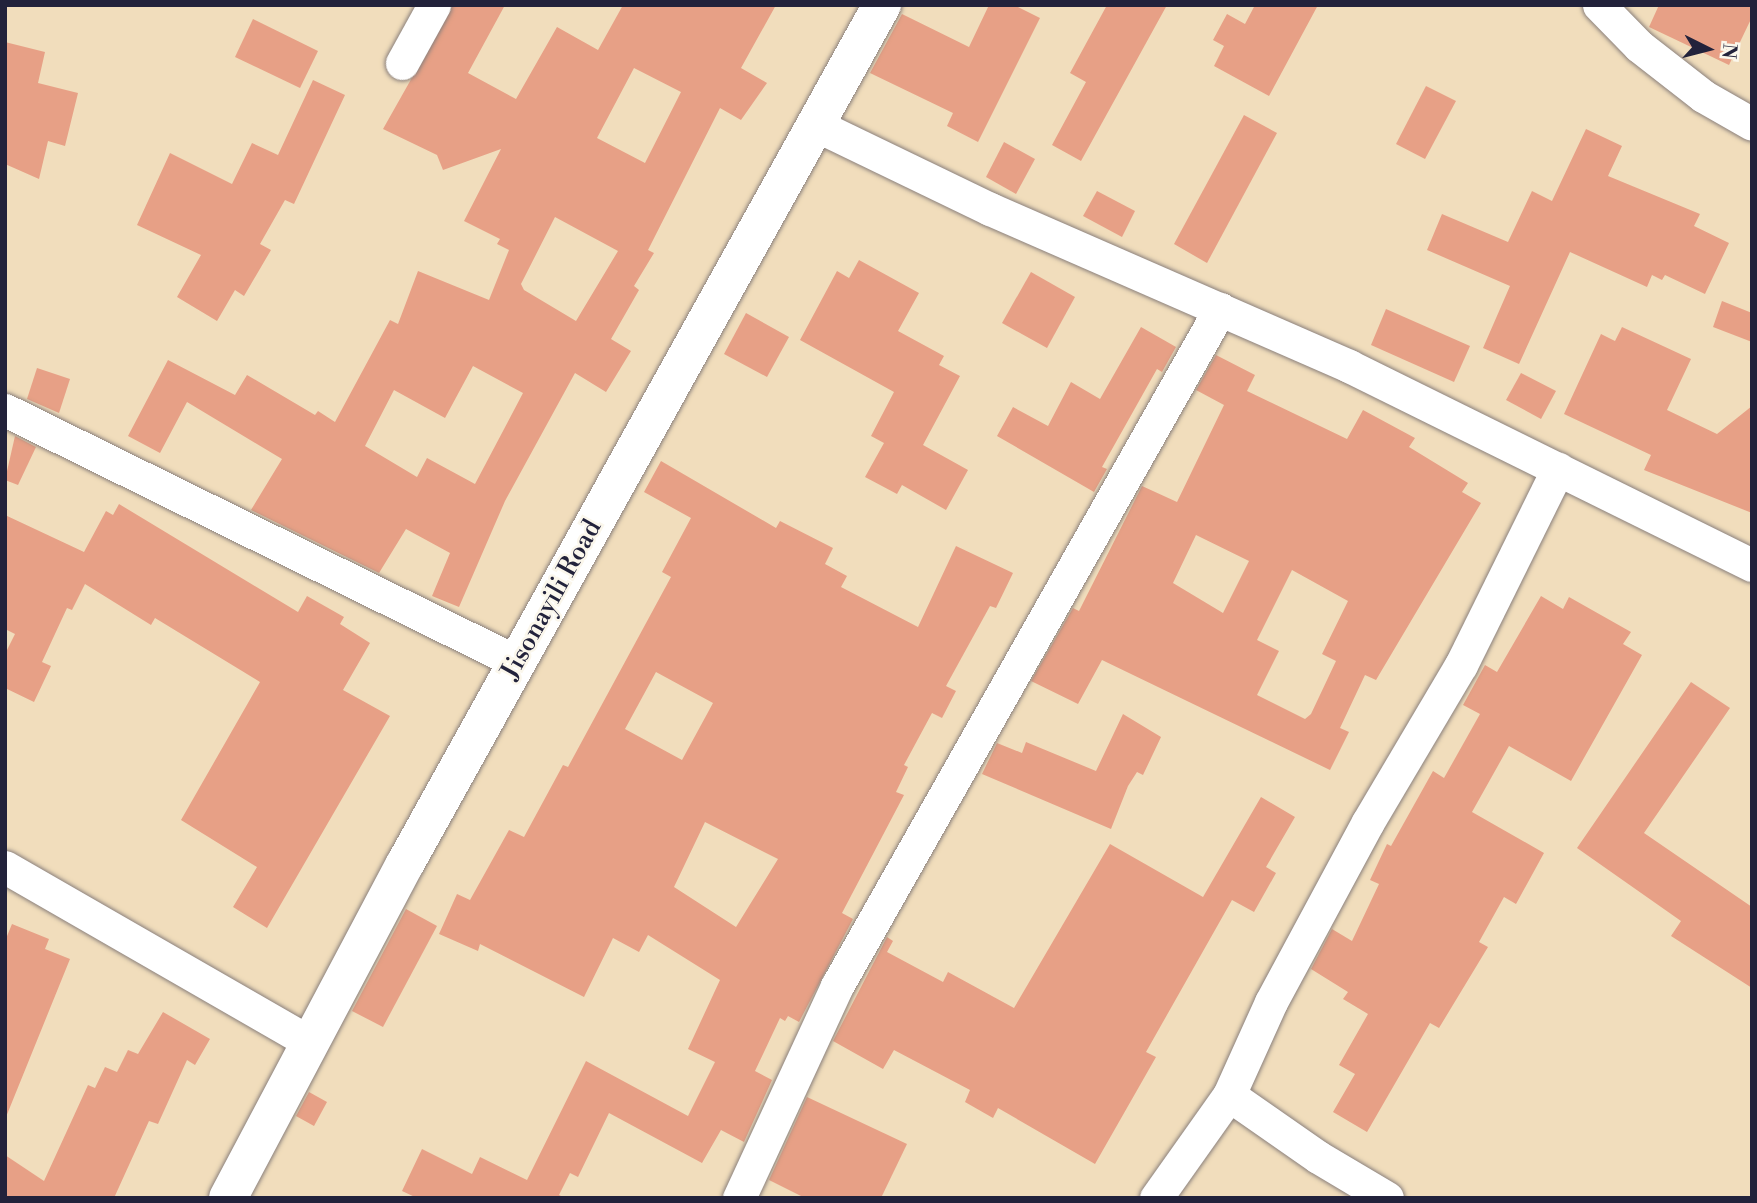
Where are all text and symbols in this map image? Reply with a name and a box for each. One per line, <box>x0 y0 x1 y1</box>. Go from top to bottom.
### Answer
north arrow <box>1673 14 1743 84</box>
text: N <box>1716 42 1742 60</box>
street label: Jisonayili Road <box>495 515 609 685</box>

